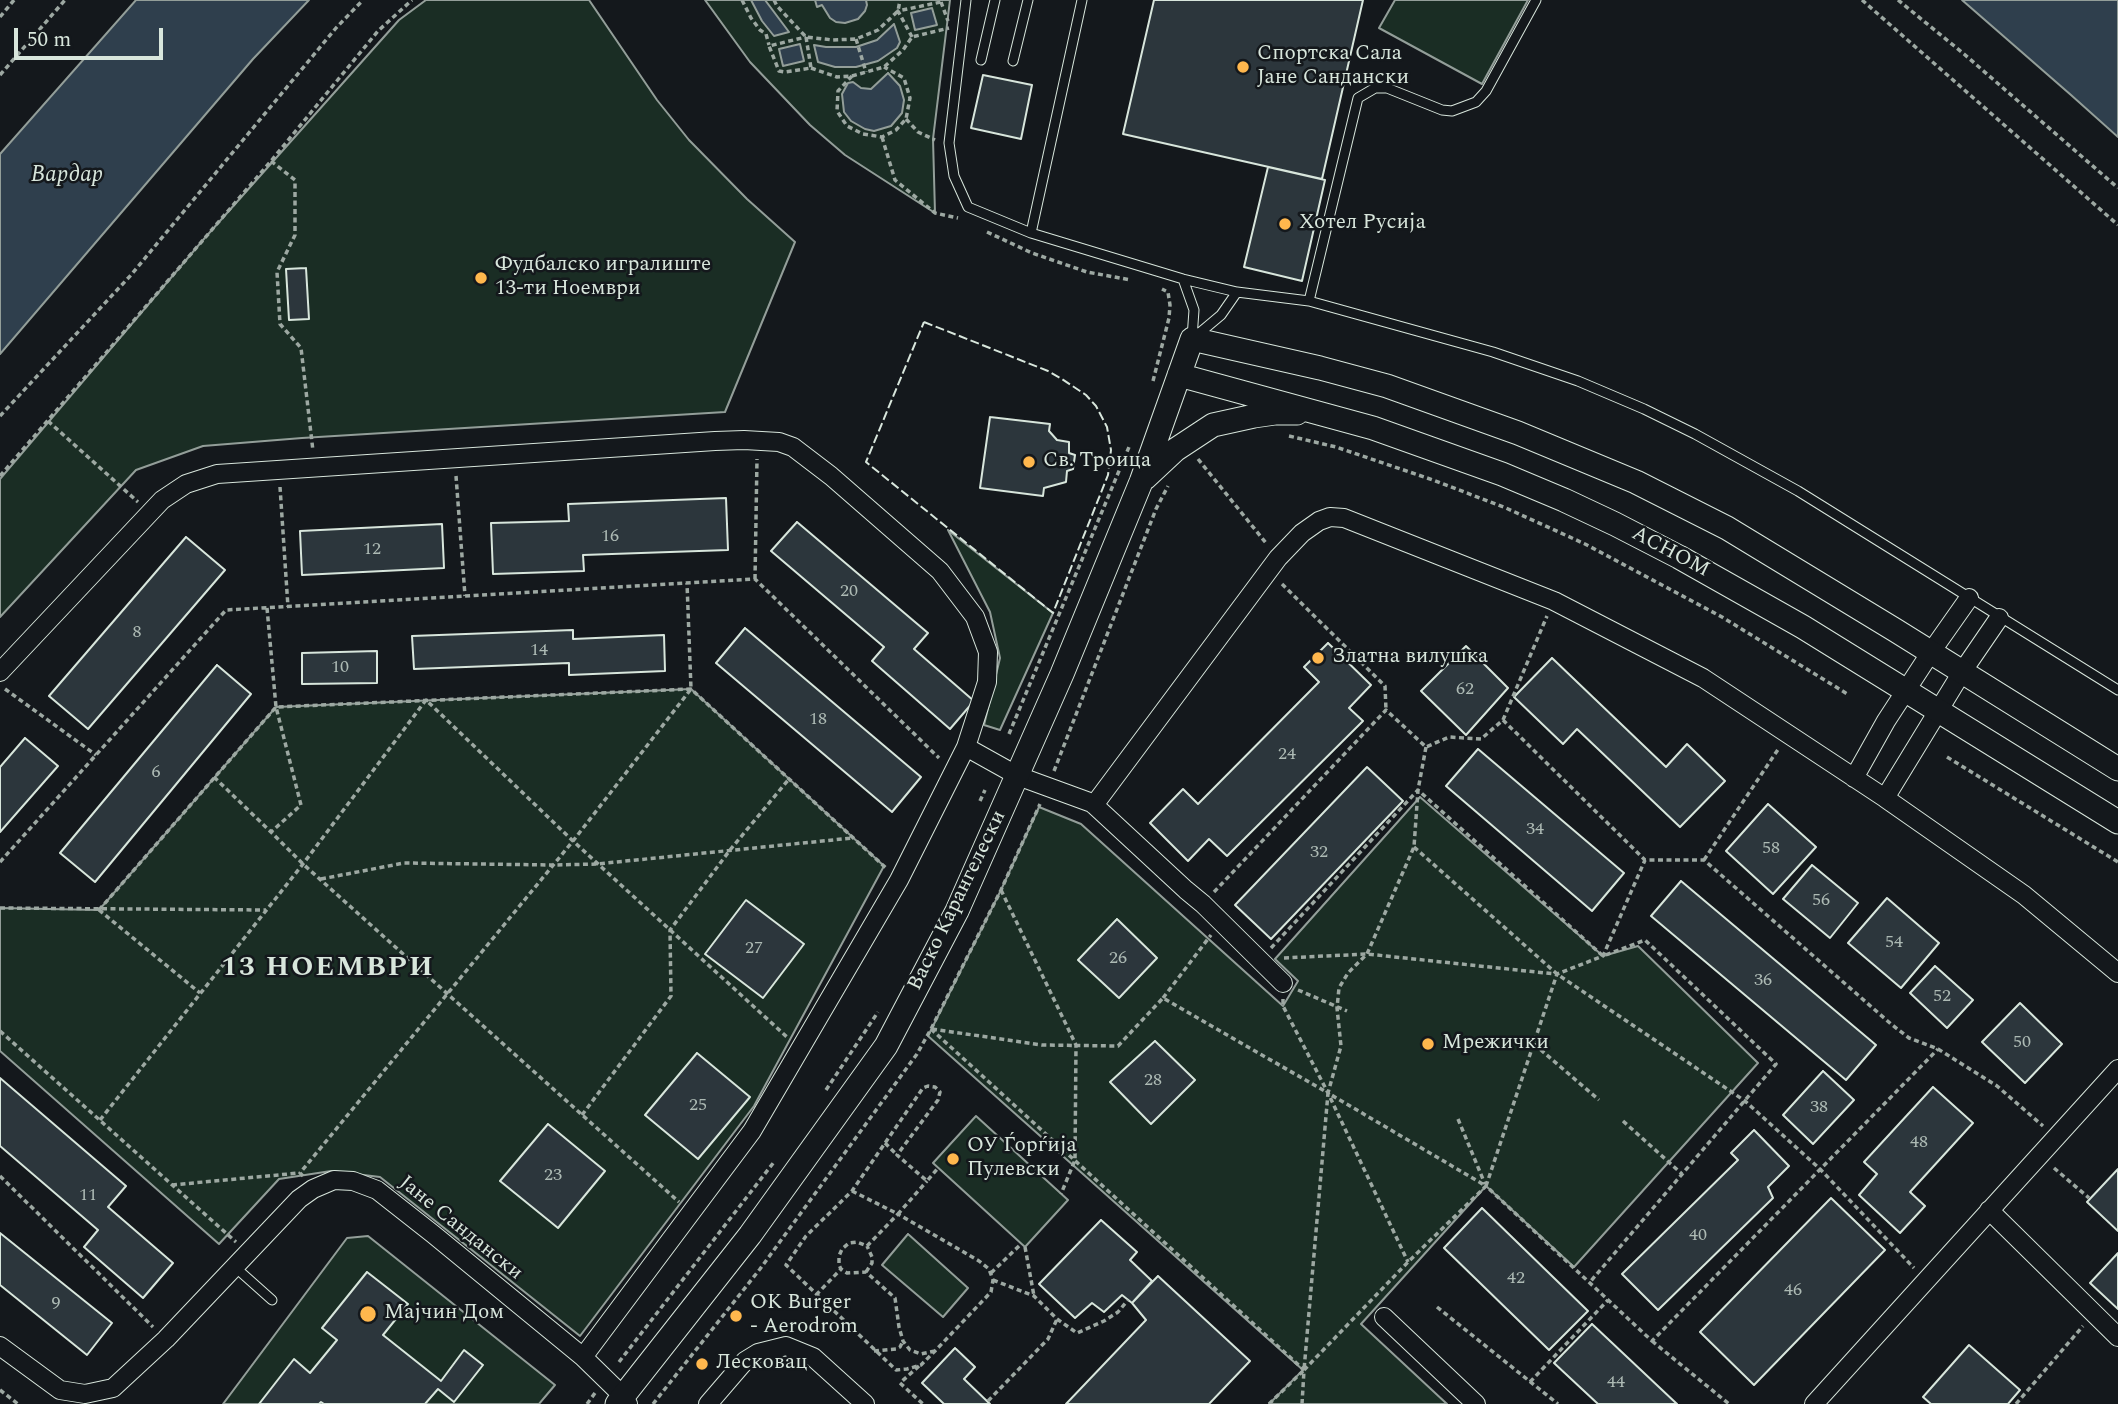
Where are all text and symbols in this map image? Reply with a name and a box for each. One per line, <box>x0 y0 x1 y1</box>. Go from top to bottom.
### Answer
scale bar <box>18 14 166 58</box>
text: 50 m <box>27 24 71 56</box>
place label: Спортска Сала Јане Сандански <box>1257 42 1409 92</box>
marker: Спортска Сала Јане Сандански <box>1235 59 1251 75</box>
water label: Вардар <box>31 162 103 190</box>
place label: Хотел Русија <box>1299 211 1426 237</box>
marker: Хотел Русија <box>1277 216 1293 232</box>
place label: Фудбалско игралиште 13-ти Ноември <box>495 253 711 303</box>
marker: Фудбалско игралиште 13-ти Ноември <box>473 270 489 286</box>
place label: Св. Троица <box>1043 449 1151 475</box>
marker: Св. Троица <box>1021 454 1037 470</box>
street label: АСНОМ <box>1627 522 1713 584</box>
house number: 16 <box>601 526 619 548</box>
house number: 12 <box>363 539 381 561</box>
house number: 20 <box>840 581 858 603</box>
house number: 8 <box>133 622 141 644</box>
house number: 14 <box>530 640 548 662</box>
place label: Златна вилушка <box>1332 645 1488 671</box>
marker: Златна вилушка <box>1310 650 1326 666</box>
house number: 10 <box>331 657 349 679</box>
house number: 62 <box>1456 679 1474 701</box>
house number: 18 <box>809 709 827 731</box>
house number: 24 <box>1278 744 1296 766</box>
house number: 6 <box>152 762 160 784</box>
street label: Васко Карангелески <box>903 807 1013 995</box>
house number: 34 <box>1526 819 1544 841</box>
house number: 58 <box>1762 838 1780 860</box>
house number: 32 <box>1310 842 1328 864</box>
house number: 56 <box>1812 890 1830 912</box>
house number: 54 <box>1885 932 1903 954</box>
house number: 27 <box>745 938 763 960</box>
house number: 26 <box>1109 948 1127 970</box>
district label: 13 НОЕМВРИ <box>223 953 433 987</box>
house number: 36 <box>1754 970 1772 992</box>
house number: 52 <box>1933 986 1951 1008</box>
place label: Мрежички <box>1442 1031 1549 1057</box>
house number: 50 <box>2013 1032 2031 1054</box>
marker: Мрежички <box>1420 1036 1436 1052</box>
house number: 28 <box>1144 1070 1162 1092</box>
house number: 25 <box>689 1095 707 1117</box>
house number: 38 <box>1810 1097 1828 1119</box>
house number: 48 <box>1910 1132 1928 1154</box>
place label: ОУ Ѓорѓија Пулевски <box>967 1134 1077 1184</box>
marker: ОУ Ѓорѓија Пулевски <box>945 1151 961 1167</box>
house number: 23 <box>544 1165 562 1187</box>
street label: Јане Сандански <box>393 1171 527 1287</box>
house number: 11 <box>79 1185 97 1207</box>
house number: 40 <box>1689 1225 1707 1247</box>
house number: 42 <box>1507 1268 1525 1290</box>
house number: 46 <box>1784 1280 1802 1302</box>
place label: OK Burger - Aerodrom <box>750 1291 858 1341</box>
house number: 9 <box>52 1293 60 1315</box>
place label: Мајчин Дом <box>384 1301 504 1327</box>
marker: Мајчин Дом <box>358 1304 378 1324</box>
marker: OK Burger - Aerodrom <box>728 1308 744 1324</box>
place label: Лесковац <box>716 1351 808 1377</box>
marker: Лесковац <box>694 1356 710 1372</box>
house number: 44 <box>1607 1372 1625 1394</box>

